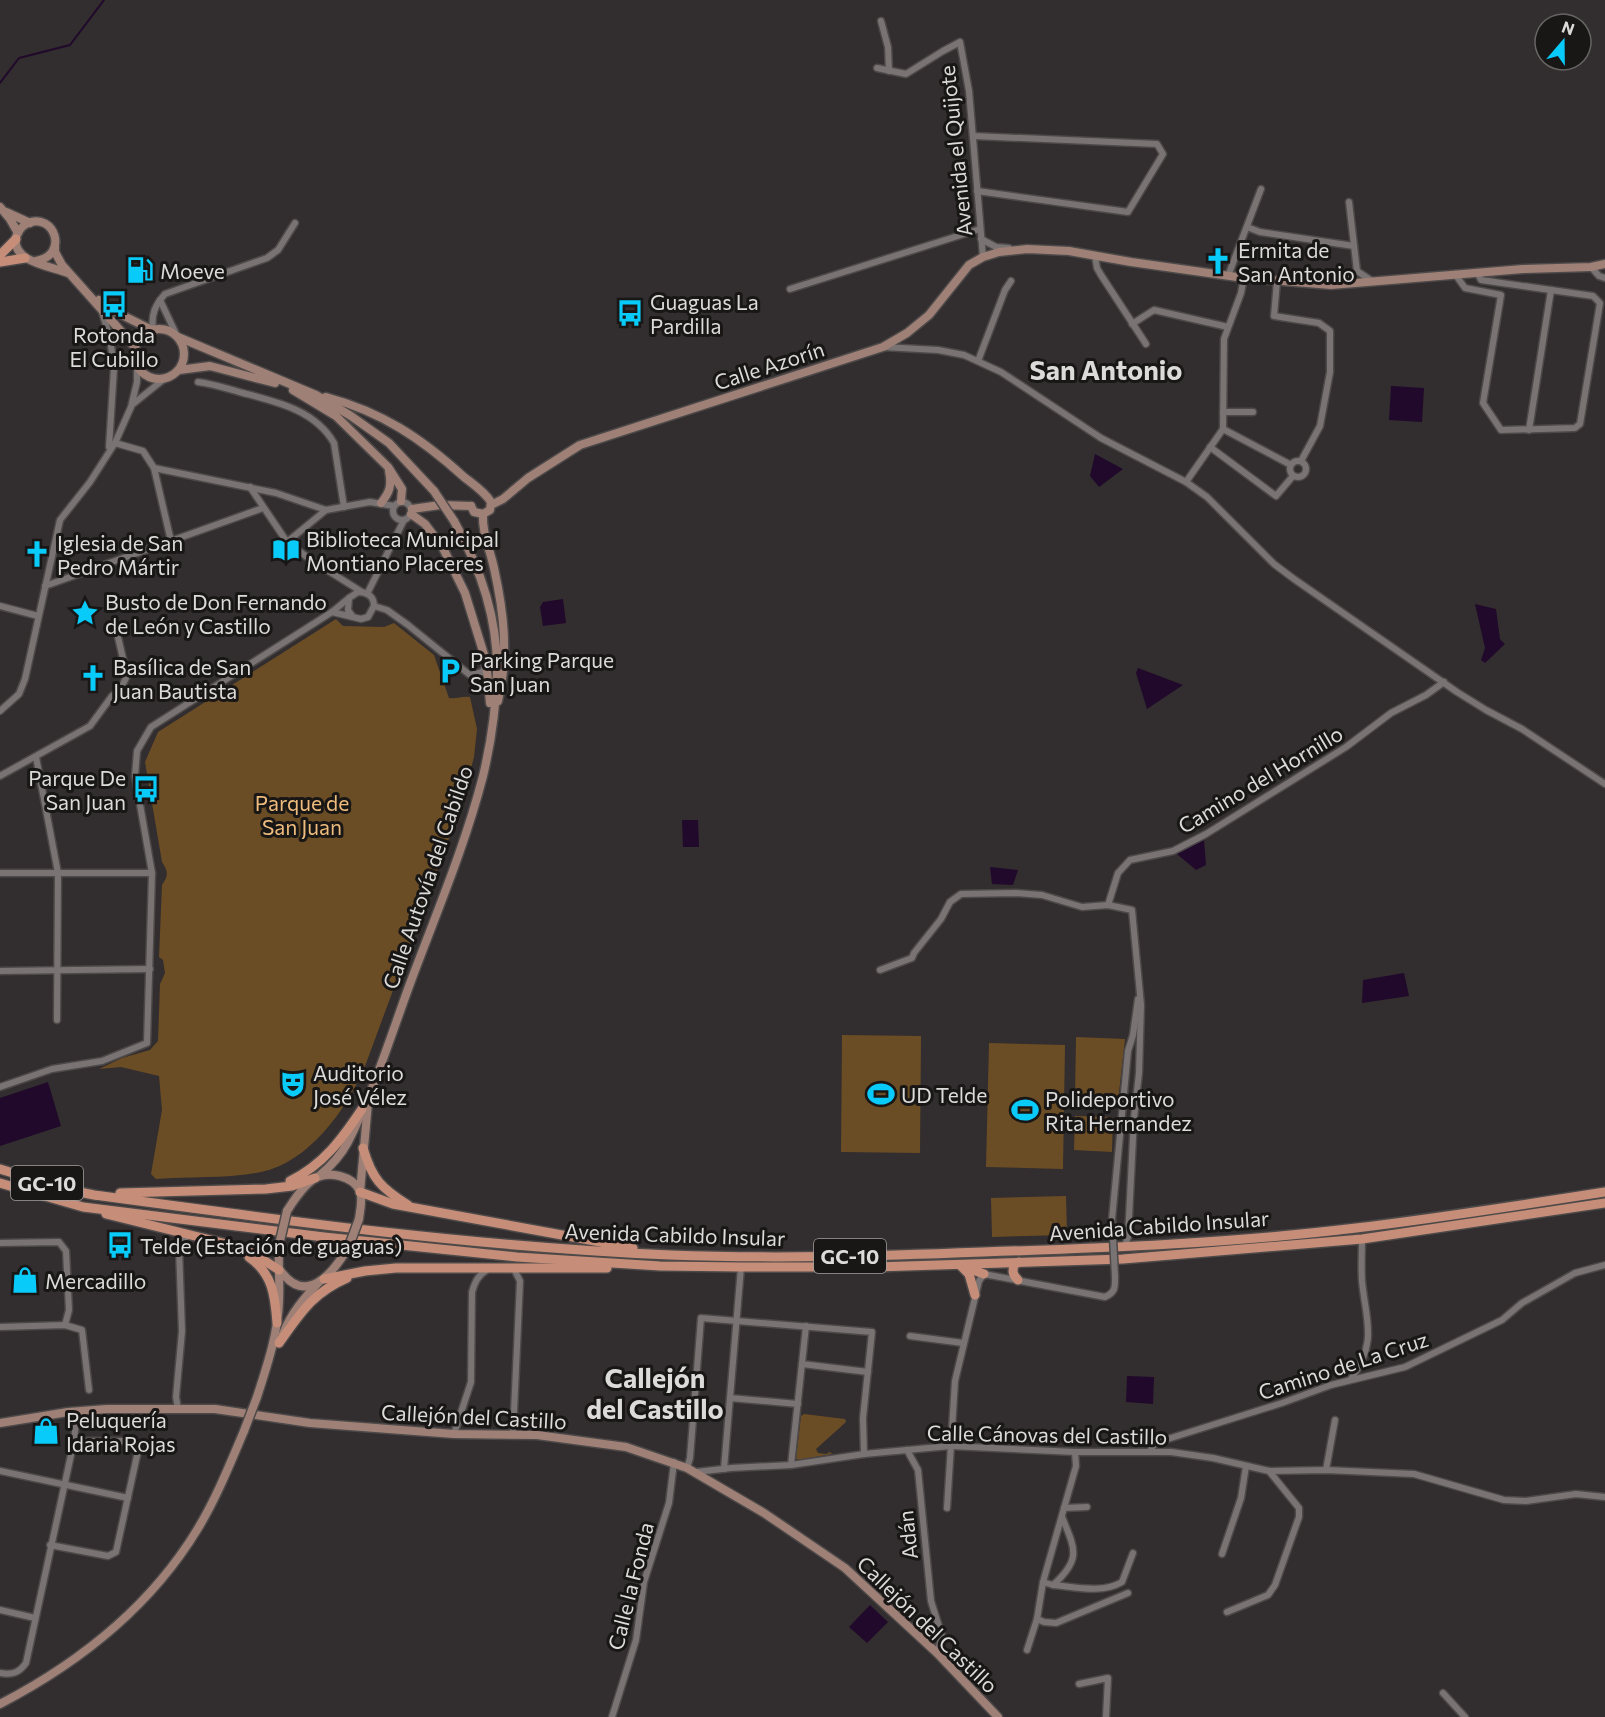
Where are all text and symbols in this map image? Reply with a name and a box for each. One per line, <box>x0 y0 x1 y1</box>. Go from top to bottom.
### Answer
north arrow <box>1533 12 1593 72</box>
text: N <box>1559 16 1577 38</box>
street label: Avenida el Quijote <box>934 64 976 238</box>
place label: Ermita de San Antonio <box>1238 237 1355 286</box>
church icon: Ermita de San Antonio <box>1203 246 1233 276</box>
fuel station icon: Moeve <box>125 255 155 285</box>
place label: Moeve <box>160 258 225 283</box>
bus stop icon: Rotonda El Cubillo <box>99 289 129 319</box>
place label: Guaguas La Pardilla <box>650 289 759 338</box>
bus stop icon: Guaguas La Pardilla <box>615 298 645 328</box>
place label: Rotonda El Cubillo <box>70 322 158 371</box>
street label: Calle Azorín <box>711 335 827 395</box>
district label: San Antonio <box>1030 353 1182 386</box>
place label: Biblioteca Municipal Montiano Placeres <box>306 526 499 575</box>
place label: Iglesia de San Pedro Mártir <box>57 530 183 579</box>
library icon: Biblioteca Municipal Montiano Placeres <box>271 535 301 565</box>
church icon: Iglesia de San Pedro Mártir <box>22 539 52 569</box>
place label: Busto de Don Fernando de León y Castillo <box>105 589 327 638</box>
place icon: Busto de Don Fernando de León y Castillo <box>70 598 100 628</box>
place label: Parking Parque San Juan <box>470 647 614 696</box>
place label: Basílica de San Juan Bautista <box>113 654 251 703</box>
parking icon: Parking Parque San Juan <box>435 656 465 686</box>
church icon: Basílica de San Juan Bautista <box>78 663 108 693</box>
street label: Camino del Hornillo <box>1173 720 1347 838</box>
street label: Calle Autovía del Cabildo <box>377 762 477 992</box>
place label: Parque De San Juan <box>28 765 126 814</box>
bus stop icon: Parque De San Juan <box>131 774 161 804</box>
park label: Parque de San Juan <box>255 790 349 839</box>
place label: Auditorio José Vélez <box>313 1060 407 1109</box>
theatre icon: Auditorio José Vélez <box>278 1069 308 1099</box>
sports icon: UD Telde <box>866 1079 896 1109</box>
place label: UD Telde <box>901 1082 987 1107</box>
place label: Polideportivo Rita Hernandez <box>1045 1086 1192 1135</box>
sports icon: Polideportivo Rita Hernandez <box>1010 1095 1040 1125</box>
road number: GC-10 <box>11 1166 83 1200</box>
street label: Avenida Cabildo Insular <box>1048 1205 1270 1245</box>
street label: Avenida Cabildo Insular <box>564 1218 786 1250</box>
bus stop icon: Telde (Estación de guaguas) <box>105 1230 135 1260</box>
place label: Telde (Estación de guaguas) <box>140 1233 402 1258</box>
road number: GC-10 <box>814 1239 886 1273</box>
shop icon: Mercadillo <box>10 1265 40 1295</box>
place label: Mercadillo <box>45 1268 146 1293</box>
street label: Camino de La Cruz <box>1255 1326 1431 1404</box>
district label: Callejón del Castillo <box>586 1361 724 1425</box>
street label: Callejón del Castillo <box>381 1399 567 1433</box>
place label: Peluquería Idaria Rojas <box>66 1407 176 1456</box>
shop icon: Peluquería Idaria Rojas <box>31 1416 61 1446</box>
street label: Calle Cánovas del Castillo <box>927 1419 1167 1449</box>
street label: Adán <box>892 1509 922 1561</box>
street label: Calle la Fonda <box>602 1520 658 1652</box>
street label: Callejón del Castillo <box>853 1551 1003 1697</box>

